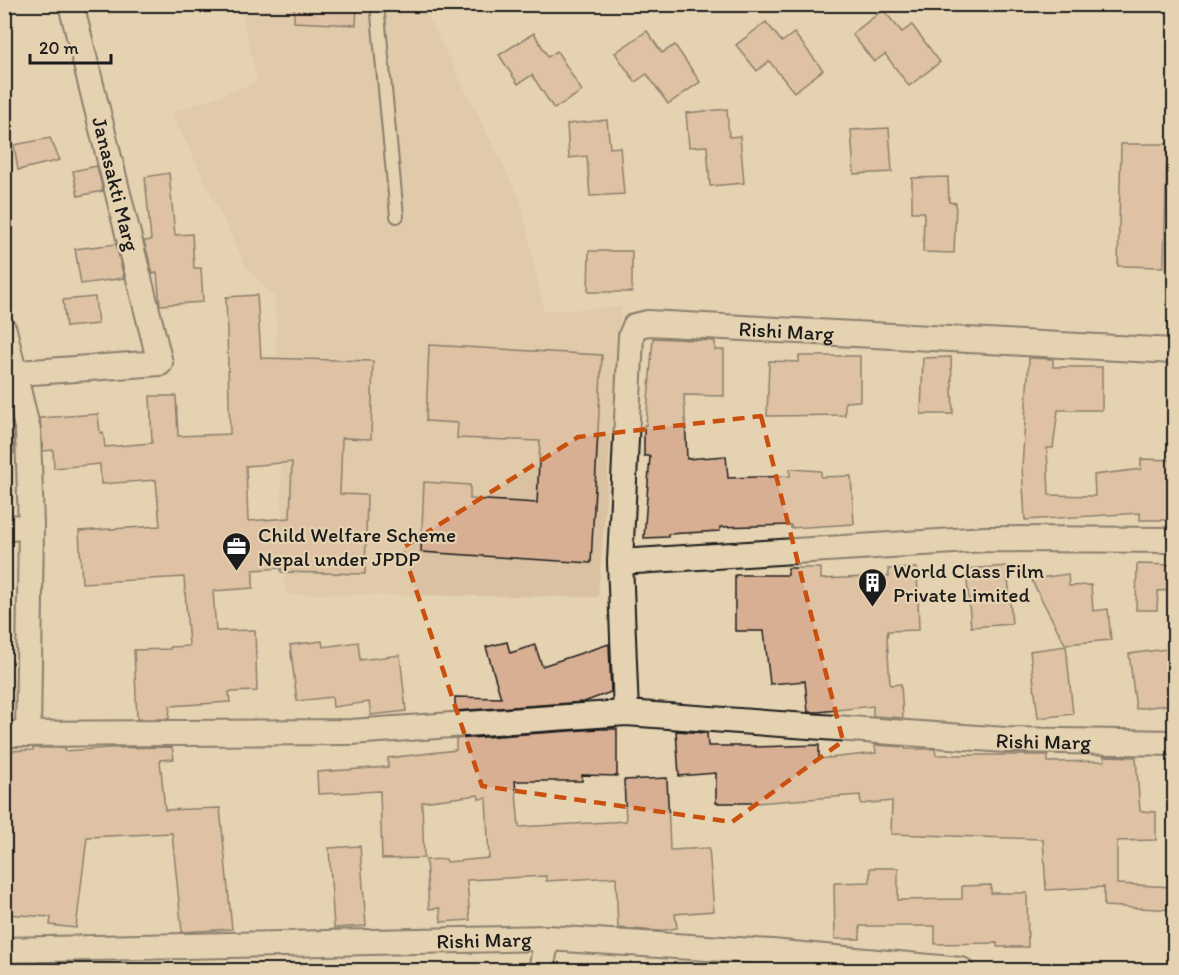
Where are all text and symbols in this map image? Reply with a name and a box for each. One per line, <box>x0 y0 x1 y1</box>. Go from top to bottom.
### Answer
scale bar <box>30 27 111 65</box>
text: 20 m <box>39 37 79 59</box>
street label: Janasakti Marg <box>87 114 145 254</box>
street label: Rishi Marg <box>738 315 835 345</box>
place label: Child Welfare Scheme Nepal under JPDP <box>258 522 456 571</box>
office icon: Child Welfare Scheme Nepal under JPDP <box>221 530 253 572</box>
place label: World Class Film Private Limited <box>893 558 1044 607</box>
building icon: World Class Film Private Limited <box>856 566 888 608</box>
street label: Rishi Marg <box>995 727 1091 754</box>
street label: Rishi Marg <box>436 926 532 953</box>

